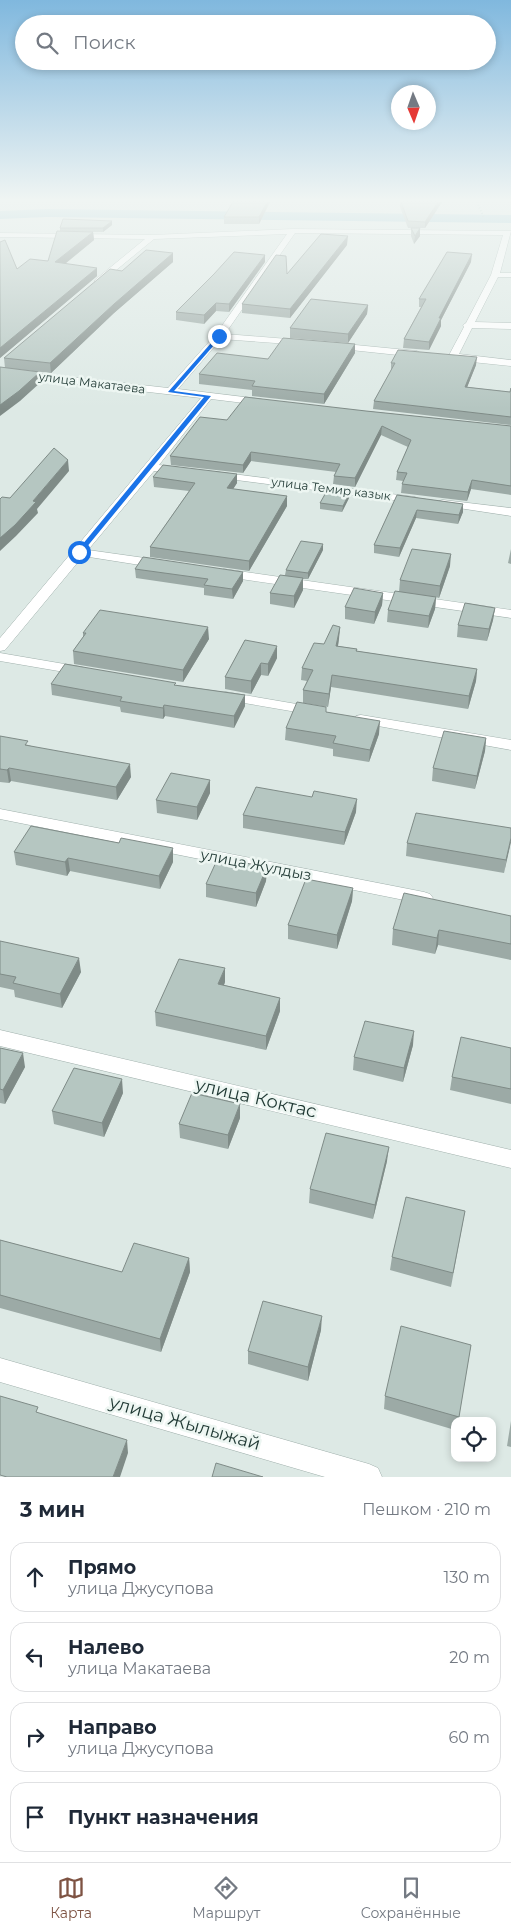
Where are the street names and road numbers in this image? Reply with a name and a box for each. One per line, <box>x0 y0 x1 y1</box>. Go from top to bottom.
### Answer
street label: улица Макатаева <box>37 368 146 396</box>
street label: улица Темир казык <box>270 474 392 503</box>
street label: улица Жулдыз <box>198 844 313 885</box>
street label: улица Коктас <box>192 1073 319 1123</box>
street label: улица Жылыжай <box>106 1391 263 1455</box>

